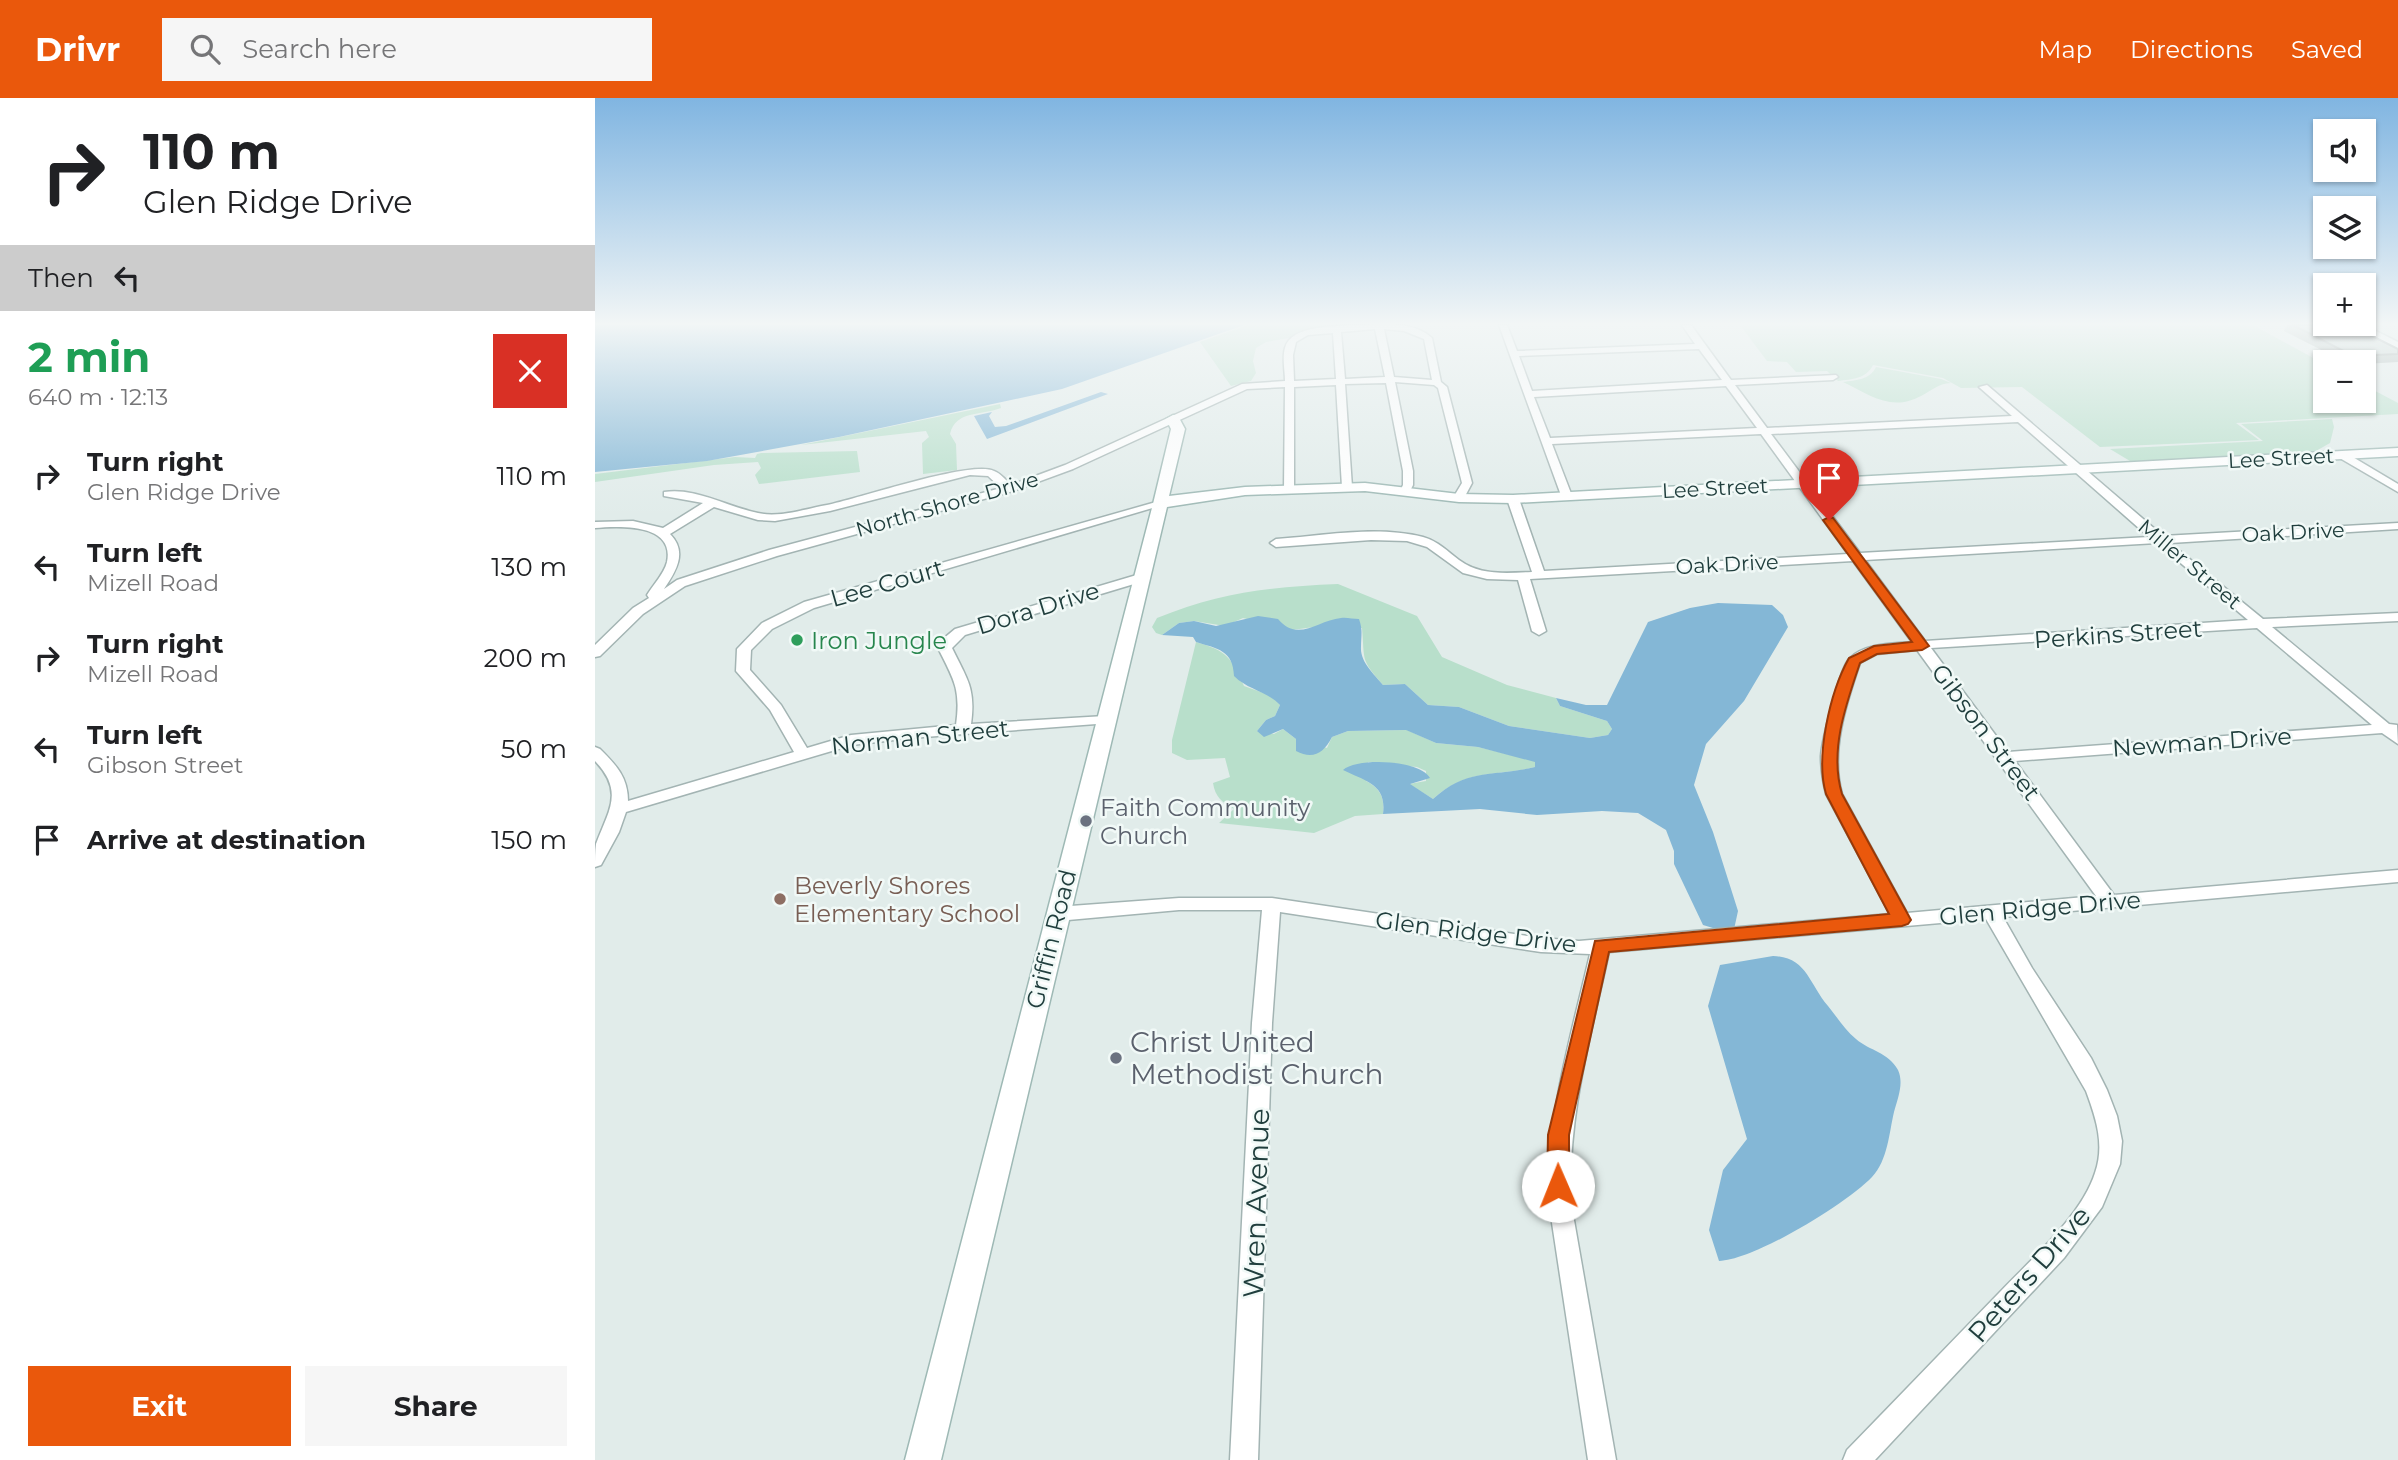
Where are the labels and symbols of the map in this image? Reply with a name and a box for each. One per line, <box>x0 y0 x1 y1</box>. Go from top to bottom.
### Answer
street label: Lee Street <box>2227 443 2335 473</box>
pin <box>1799 448 1859 520</box>
street label: North Shore Drive <box>853 466 1041 542</box>
street label: Lee Street <box>1661 473 1769 503</box>
street label: Miller Street <box>2133 514 2247 614</box>
street label: Oak Drive <box>2241 517 2345 547</box>
street label: Oak Drive <box>1675 549 1779 579</box>
street label: Lee Court <box>827 553 947 613</box>
street label: Dora Drive <box>973 576 1103 640</box>
street label: Perkins Street <box>2033 614 2203 654</box>
place label: Iron Jungle <box>811 626 947 655</box>
marker: Iron Jungle <box>789 632 805 648</box>
street label: Gibson Street <box>1925 658 2047 806</box>
street label: Norman Street <box>830 713 1011 761</box>
street label: Newman Drive <box>2111 721 2293 763</box>
place label: Faith Community Church <box>1100 793 1310 850</box>
marker: Faith Community Church <box>1078 813 1094 829</box>
street label: Griffin Road <box>1020 866 1082 1012</box>
place label: Beverly Shores Elementary School <box>794 871 1020 928</box>
street label: Glen Ridge Drive <box>1938 885 2142 931</box>
marker: Beverly Shores Elementary School <box>772 891 788 907</box>
street label: Glen Ridge Drive <box>1374 905 1578 959</box>
place label: Christ United Methodist Church <box>1130 1025 1383 1091</box>
marker: Christ United Methodist Church <box>1108 1050 1124 1066</box>
street label: Wren Avenue <box>1236 1108 1276 1298</box>
position arrow <box>1521 1149 1595 1223</box>
street label: Peters Drive <box>1960 1199 2098 1349</box>

